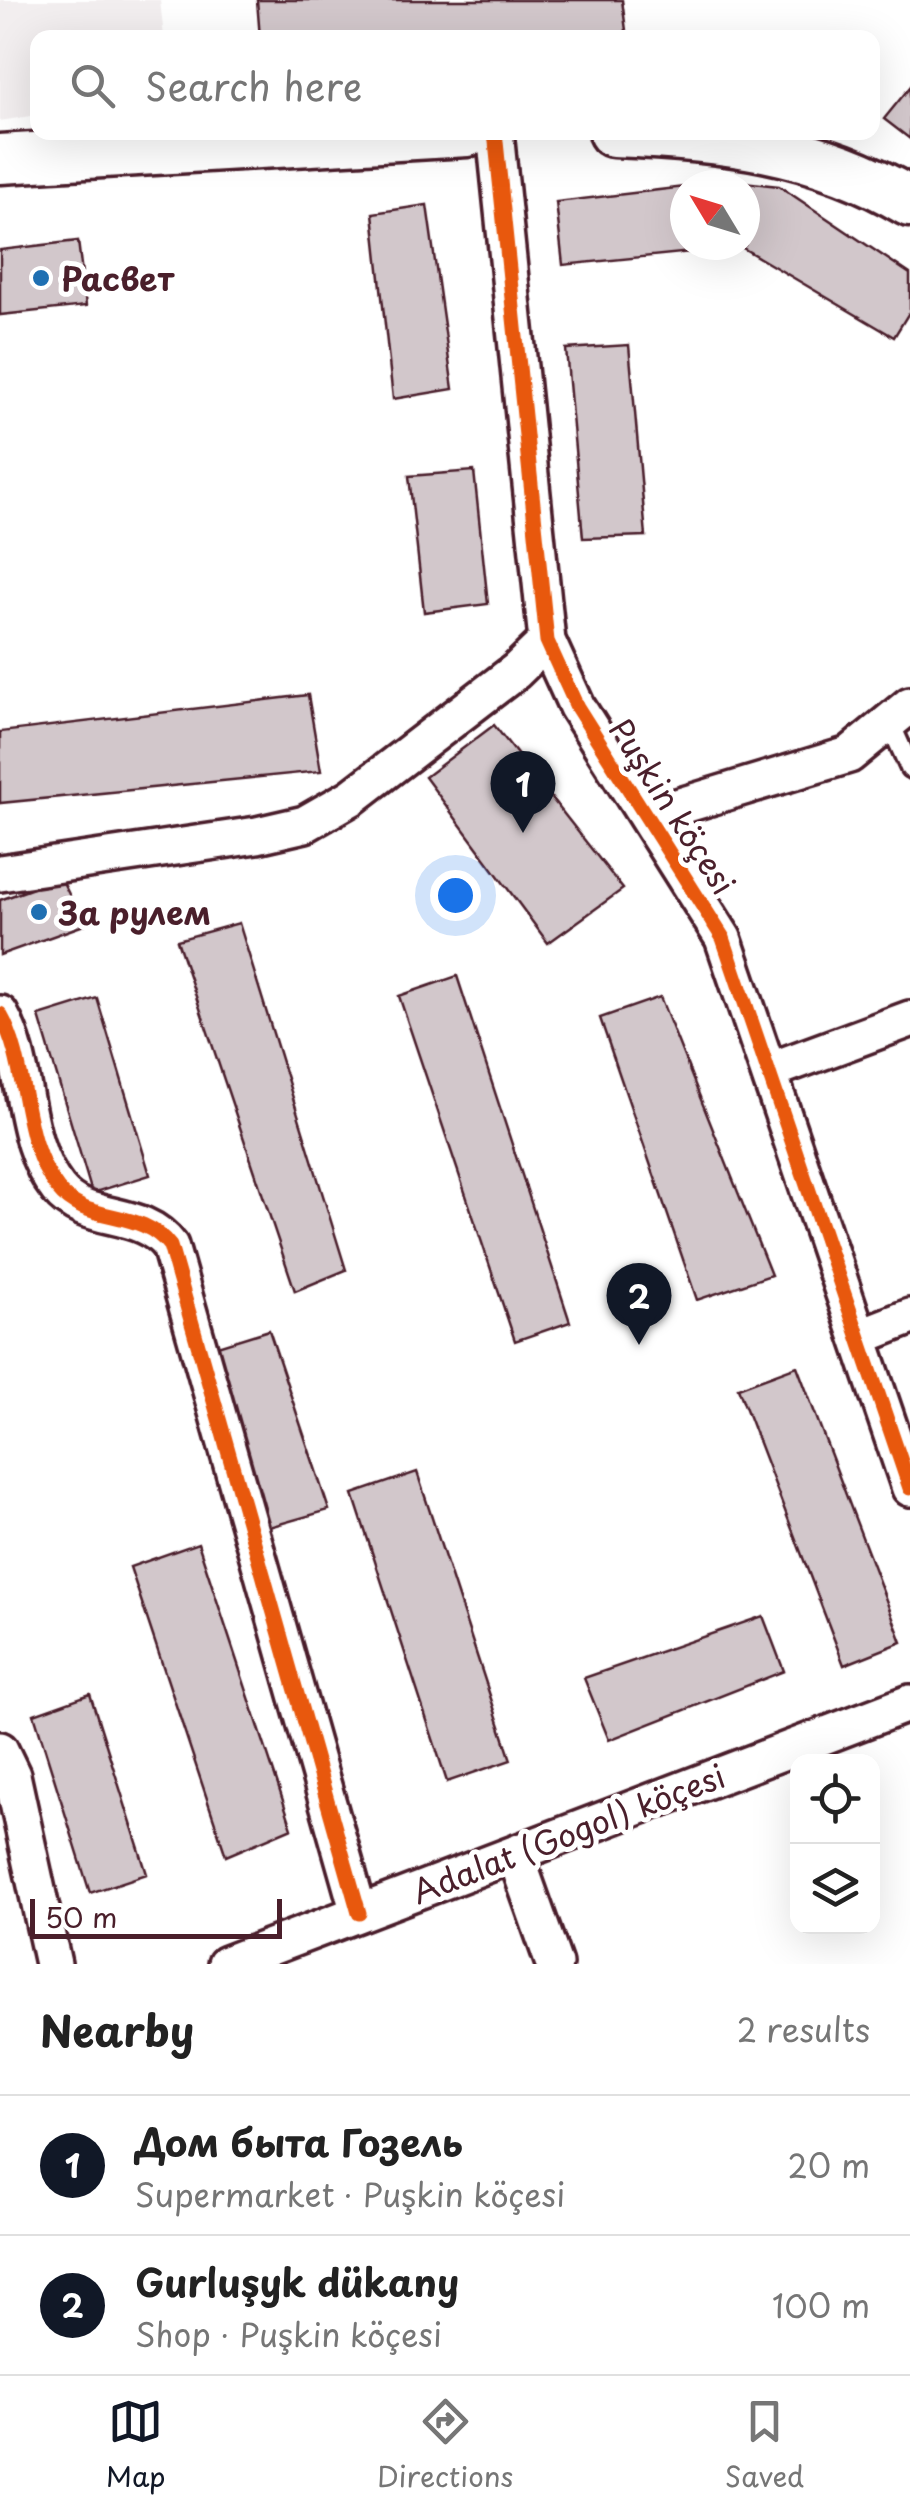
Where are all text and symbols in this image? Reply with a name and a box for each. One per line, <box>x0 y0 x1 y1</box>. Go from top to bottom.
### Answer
search box <box>30 30 880 140</box>
text: Search here <box>145 57 362 114</box>
icon: search <box>65 58 120 113</box>
north arrow <box>670 170 760 260</box>
place label: Расвет <box>61 254 175 302</box>
marker: Расвет <box>30 267 52 289</box>
street label: Puşkin köçesi <box>598 708 748 904</box>
pin: 1 <box>490 750 556 833</box>
your location <box>430 870 481 921</box>
place label: За рулем <box>58 888 211 936</box>
marker: За рулем <box>28 901 50 923</box>
pin: 2 <box>606 1262 672 1345</box>
street label: Adalat (Gogol) köçesi <box>404 1751 732 1915</box>
map controls <box>790 1754 880 1934</box>
button: locate <box>790 1754 880 1844</box>
button: layers <box>790 1844 880 1934</box>
scale bar <box>30 1894 282 1938</box>
text: 50 m <box>45 1895 118 1938</box>
text: Nearby <box>40 1998 194 2061</box>
text: 2 results <box>737 2005 870 2053</box>
text: Дом быта Гозель <box>135 2113 463 2170</box>
text: 1 <box>65 2141 80 2189</box>
text: 20 m <box>788 2141 870 2189</box>
text: Supermarket · Puşkin köçesi <box>135 2170 565 2218</box>
text: Gurluşyk dükany <box>135 2253 459 2310</box>
text: 2 <box>61 2281 84 2329</box>
text: 100 m <box>772 2281 870 2329</box>
text: Shop · Puşkin köçesi <box>135 2310 442 2358</box>
tab: Map <box>106 2394 166 2497</box>
tab: Directions <box>377 2394 513 2497</box>
tab: Saved <box>725 2394 804 2497</box>

